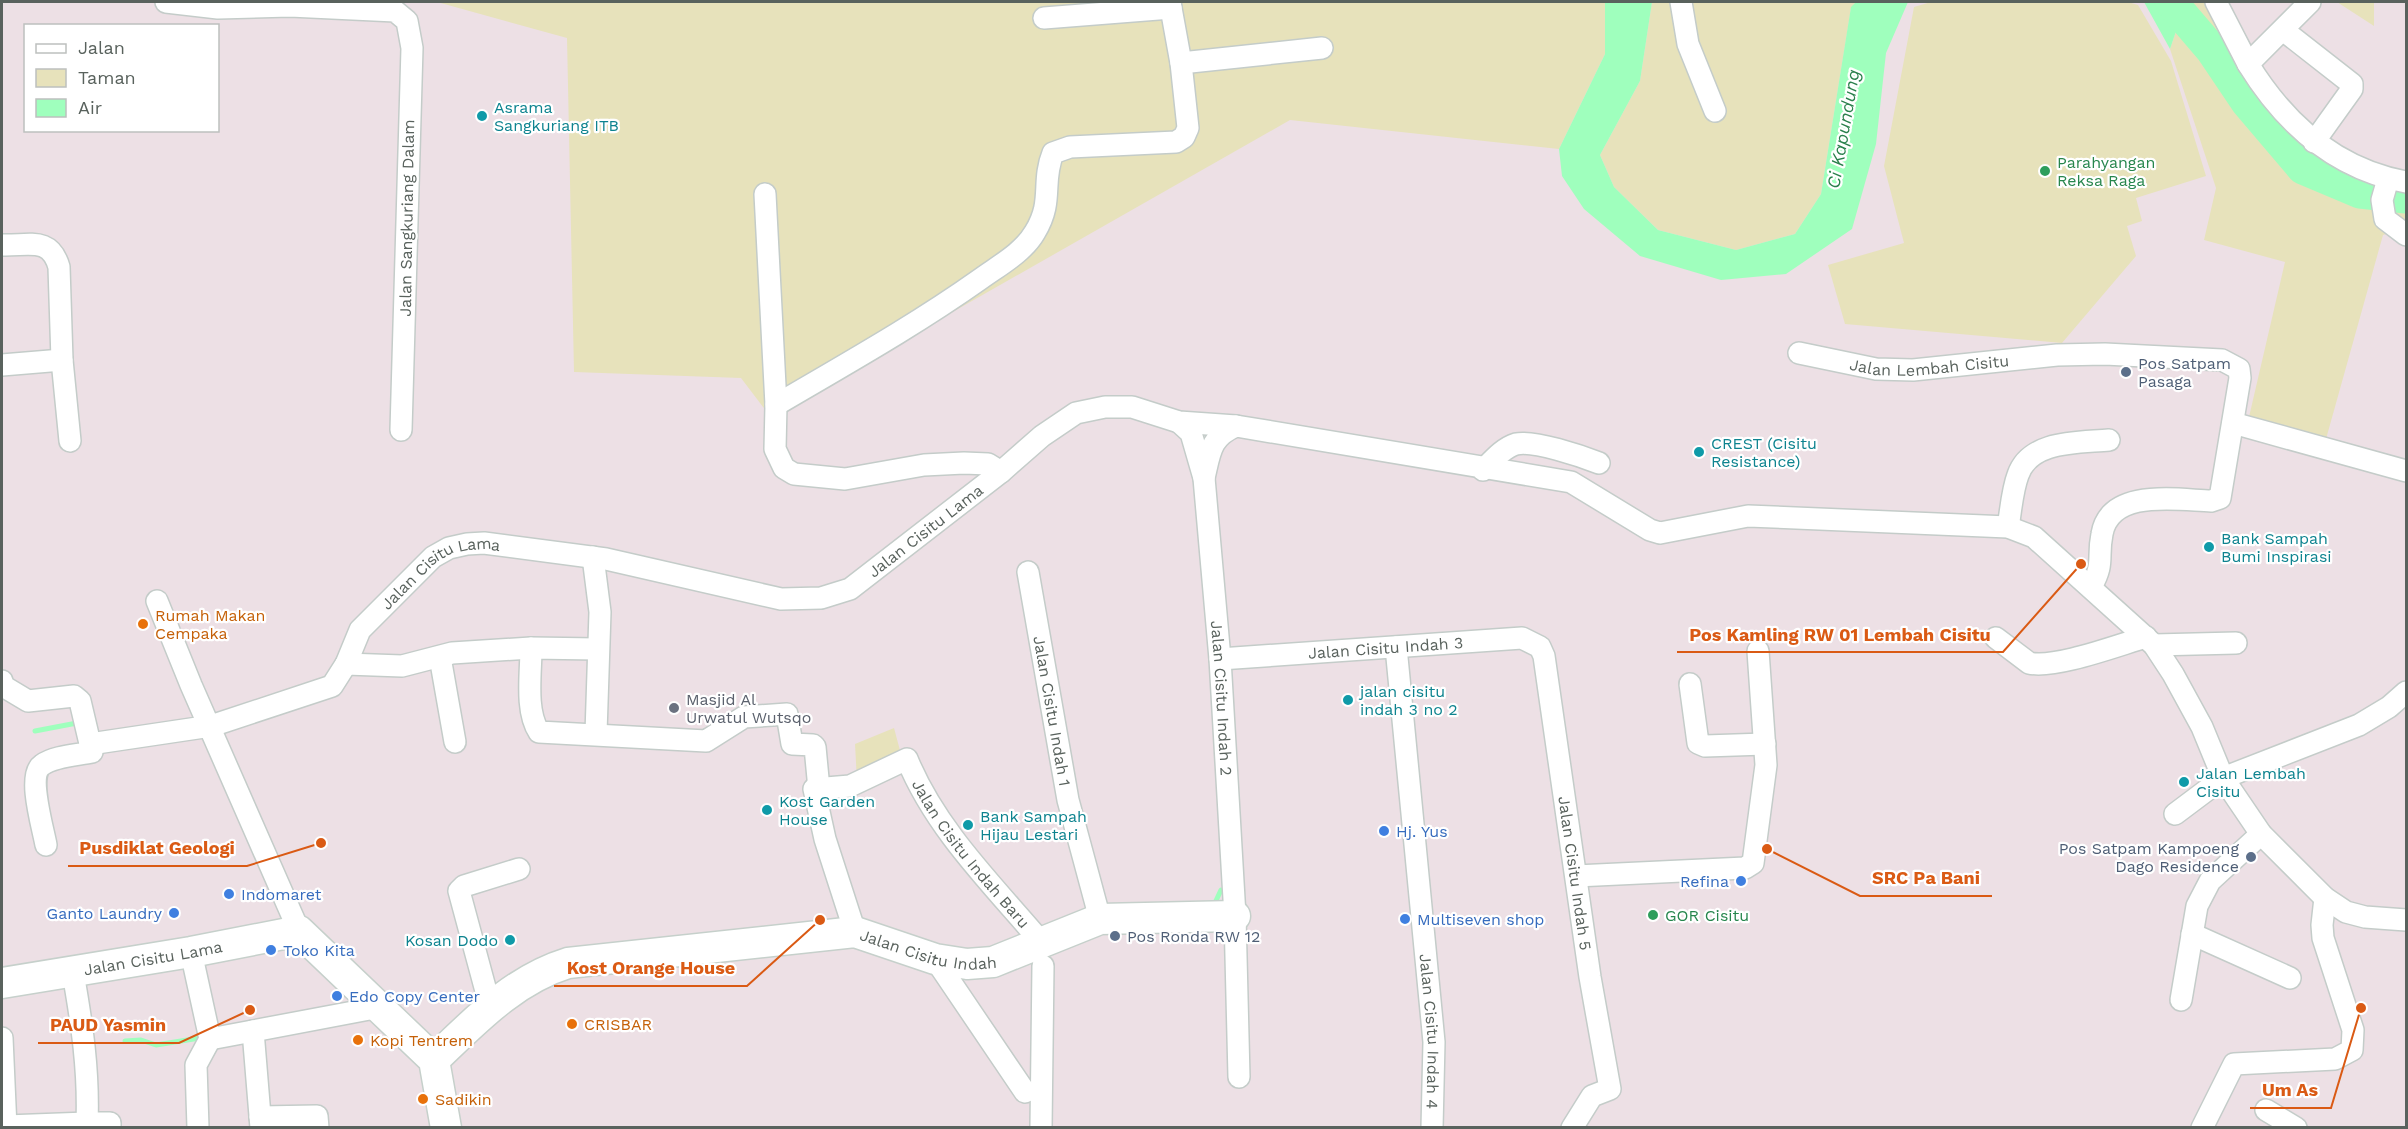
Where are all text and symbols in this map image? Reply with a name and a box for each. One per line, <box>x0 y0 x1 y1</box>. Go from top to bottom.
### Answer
legend <box>24 24 219 132</box>
text: Jalan <box>78 37 125 58</box>
text: Taman <box>78 67 136 88</box>
water label: Ci Kapundung <box>1822 68 1864 190</box>
text: Air <box>78 97 102 118</box>
place label: Asrama Sangkuriang ITB <box>494 98 619 135</box>
marker: Asrama Sangkuriang ITB <box>475 109 489 123</box>
street label: Jalan Sangkuriang Dalam <box>396 119 418 317</box>
place label: Parahyangan Reksa Raga <box>2057 153 2155 190</box>
marker: Parahyangan Reksa Raga <box>2038 164 2052 178</box>
street label: Jalan Lembah Cisitu <box>1848 351 2010 380</box>
place label: Pos Satpam Pasaga <box>2138 354 2231 391</box>
marker: Pos Satpam Pasaga <box>2119 365 2133 379</box>
place label: CREST (Cisitu Resistance) <box>1711 434 1817 471</box>
marker: CREST (Cisitu Resistance) <box>1692 445 1706 459</box>
street label: Jalan Cisitu Lama <box>864 480 987 581</box>
place label: Bank Sampah Bumi Inspirasi <box>2221 529 2332 566</box>
street label: Jalan Cisitu Lama <box>377 533 501 613</box>
marker: Bank Sampah Bumi Inspirasi <box>2202 540 2216 554</box>
place label: Rumah Makan Cempaka <box>155 606 266 643</box>
callout: Pos Kamling RW 01 Lembah Cisitu <box>1677 616 2003 652</box>
marker: Rumah Makan Cempaka <box>136 617 150 631</box>
street label: Jalan Cisitu Indah 2 <box>1207 620 1236 776</box>
text: Pos Kamling RW 01 Lembah Cisitu <box>1689 624 1991 645</box>
street label: Jalan Cisitu Indah 3 <box>1307 633 1464 662</box>
street label: Jalan Cisitu Indah 1 <box>1030 634 1075 787</box>
place label: jalan cisitu indah 3 no 2 <box>1358 682 1458 719</box>
place label: Masjid Al Urwatul Wutsqo <box>686 690 811 727</box>
marker: jalan cisitu indah 3 no 2 <box>1341 693 1355 707</box>
marker: Masjid Al Urwatul Wutsqo <box>667 701 681 715</box>
place label: Jalan Lembah Cisitu <box>2196 764 2306 801</box>
marker: Jalan Lembah Cisitu <box>2177 775 2191 789</box>
street label: Jalan Cisitu Indah Baru <box>908 776 1034 932</box>
place label: Kost Garden House <box>779 792 875 829</box>
street label: Jalan Cisitu Indah 5 <box>1555 795 1596 951</box>
marker: Kost Garden House <box>760 803 774 817</box>
place label: Bank Sampah Hijau Lestari <box>980 807 1087 844</box>
marker: Bank Sampah Hijau Lestari <box>961 818 975 832</box>
place label: Hj. Yus <box>1396 822 1448 841</box>
marker: Hj. Yus <box>1377 824 1391 838</box>
callout: Pusdiklat Geologi <box>68 830 247 866</box>
text: Pusdiklat Geologi <box>79 837 235 858</box>
place label: Pos Satpam Kampoeng Dago Residence <box>2059 839 2239 876</box>
marker: Pos Satpam Kampoeng Dago Residence <box>2244 850 2258 864</box>
callout: SRC Pa Bani <box>1860 860 1992 896</box>
text: SRC Pa Bani <box>1872 867 1980 888</box>
place label: Refina <box>1680 872 1729 891</box>
marker: Refina <box>1734 874 1748 888</box>
place label: Indomaret <box>241 885 322 904</box>
marker: Indomaret <box>222 887 236 901</box>
place label: Ganto Laundry <box>47 904 163 923</box>
marker: Ganto Laundry <box>167 906 181 920</box>
place label: GOR Cisitu <box>1665 906 1749 925</box>
marker: GOR Cisitu <box>1646 908 1660 922</box>
place label: Multiseven shop <box>1417 910 1544 929</box>
marker: Multiseven shop <box>1398 912 1412 926</box>
street label: Jalan Cisitu Indah <box>858 925 997 974</box>
place label: Pos Ronda RW 12 <box>1127 927 1260 946</box>
marker: Pos Ronda RW 12 <box>1108 929 1122 943</box>
place label: Kosan Dodo <box>405 931 498 950</box>
marker: Kosan Dodo <box>503 933 517 947</box>
street label: Jalan Cisitu Lama <box>82 937 224 979</box>
place label: Toko Kita <box>283 941 355 960</box>
marker: Toko Kita <box>264 943 278 957</box>
callout: Kost Orange House <box>554 950 747 986</box>
street label: Jalan Cisitu Indah 4 <box>1416 953 1444 1110</box>
text: Kost Orange House <box>567 957 735 978</box>
place label: Edo Copy Center <box>349 987 481 1006</box>
marker: Edo Copy Center <box>330 989 344 1003</box>
callout: PAUD Yasmin <box>38 1007 179 1043</box>
text: PAUD Yasmin <box>50 1014 166 1035</box>
place label: CRISBAR <box>584 1015 652 1034</box>
marker: CRISBAR <box>565 1017 579 1031</box>
place label: Kopi Tentrem <box>370 1031 473 1050</box>
marker: Kopi Tentrem <box>351 1033 365 1047</box>
callout: Um As <box>2250 1072 2331 1108</box>
text: Um As <box>2262 1079 2318 1100</box>
place label: Sadikin <box>435 1090 492 1109</box>
marker: Sadikin <box>416 1092 430 1106</box>

